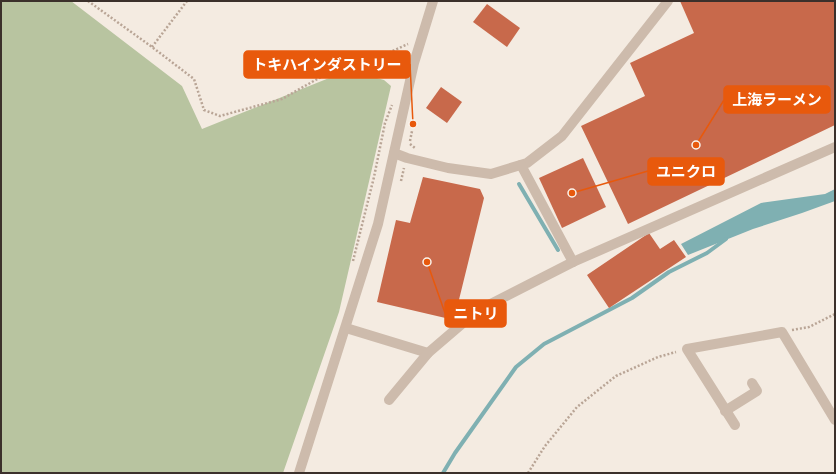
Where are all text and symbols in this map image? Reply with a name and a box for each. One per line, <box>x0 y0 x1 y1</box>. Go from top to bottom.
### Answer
callout: トキハインダストリー <box>244 51 410 78</box>
text: トキハインダストリー <box>252 56 402 74</box>
callout: 上海ラーメン <box>724 86 830 113</box>
text: 上海ラーメン <box>732 91 822 109</box>
callout: ユニクロ <box>648 158 724 185</box>
text: ユニクロ <box>656 163 716 181</box>
callout: ニトリ <box>445 300 506 327</box>
text: ニトリ <box>453 305 499 323</box>

